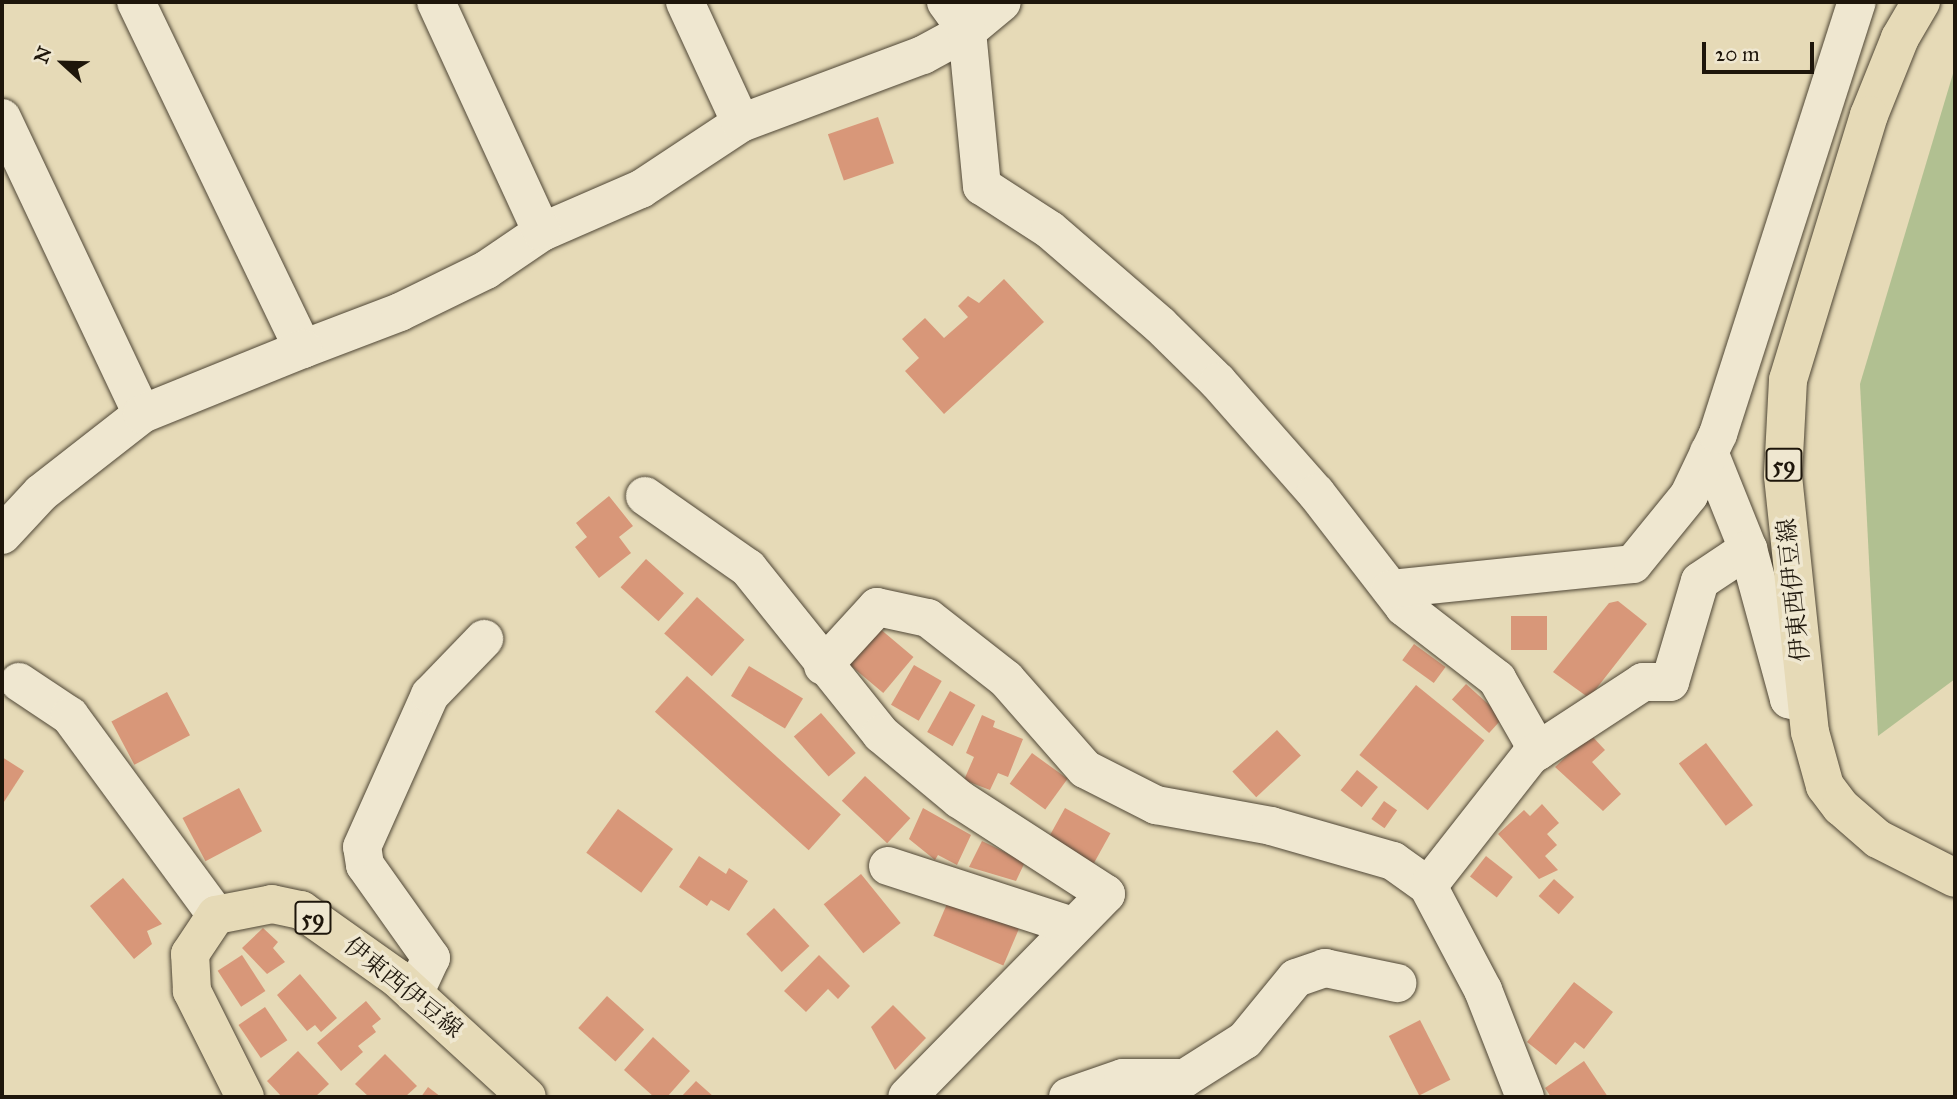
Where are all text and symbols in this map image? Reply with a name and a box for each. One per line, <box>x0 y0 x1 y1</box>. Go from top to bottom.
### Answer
north arrow <box>28 28 98 98</box>
scale bar <box>1705 28 1817 72</box>
text: 20 m <box>1715 41 1760 67</box>
text: N <box>29 43 57 67</box>
road number: 59 <box>1765 446 1803 485</box>
street label: 伊東西伊豆線 <box>1772 517 1816 663</box>
road number: 59 <box>294 898 332 937</box>
street label: 伊東西伊豆線 <box>338 931 468 1045</box>

